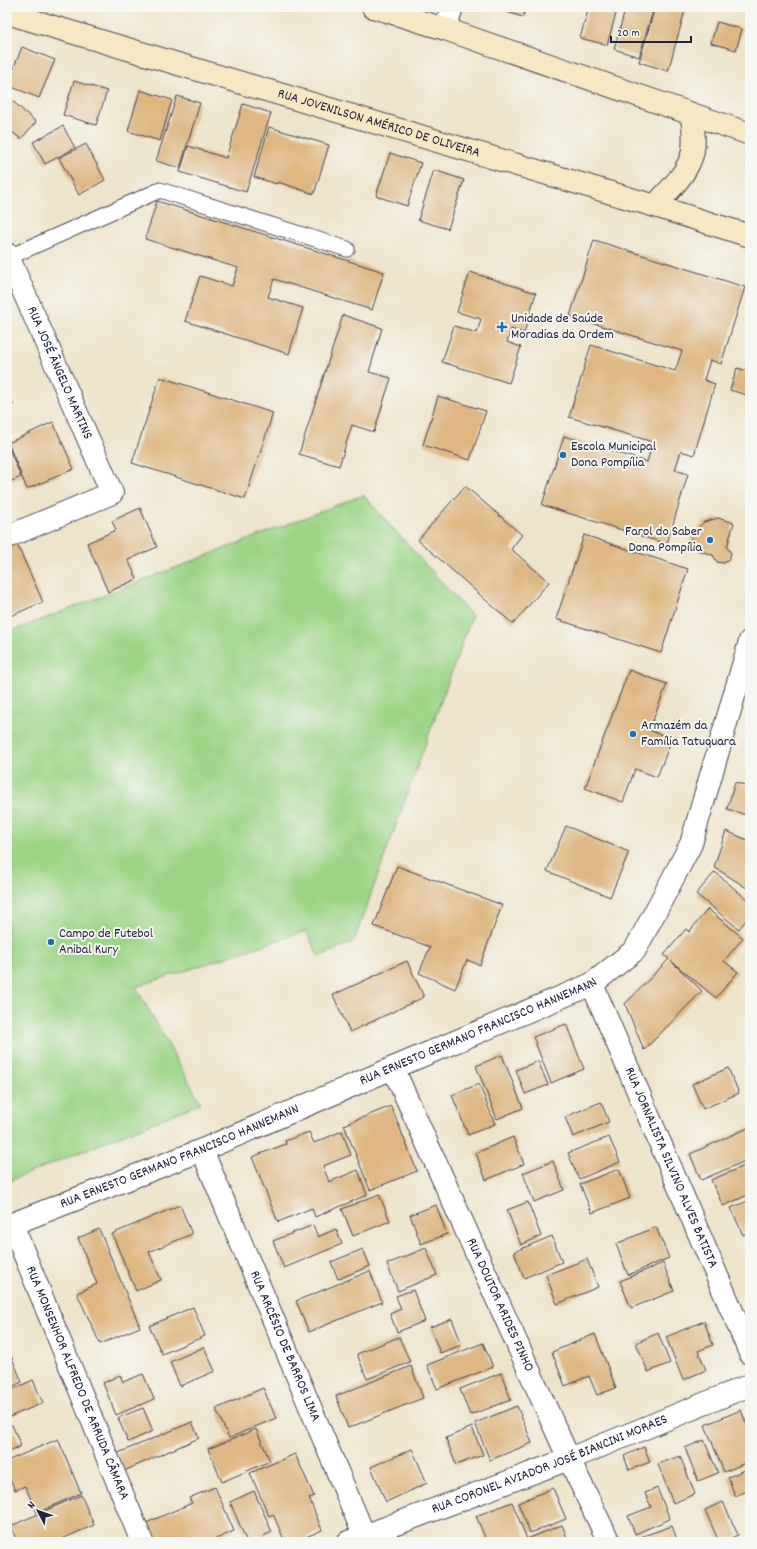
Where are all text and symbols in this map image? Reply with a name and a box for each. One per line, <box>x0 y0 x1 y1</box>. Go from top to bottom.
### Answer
scale bar <box>611 18 691 44</box>
text: 20 m <box>617 25 640 42</box>
street label: RUA JOVENILSON AMÉRICO DE OLIVEIRA <box>275 84 483 163</box>
street label: RUA JOSÉ ÂNGELO MARTINS <box>21 303 97 443</box>
place label: Unidade de Saúde Moradias da Ordem <box>511 309 614 345</box>
marker: Unidade de Saúde Moradias da Ordem <box>496 321 508 333</box>
place label: Escola Municipal Dona Pompília <box>571 437 657 473</box>
marker: Escola Municipal Dona Pompília <box>558 450 568 460</box>
place label: Farol do Saber Dona Pompília <box>625 522 703 558</box>
marker: Farol do Saber Dona Pompília <box>705 535 715 545</box>
place label: Armazém da Família Tatuquara <box>641 716 736 752</box>
marker: Armazém da Família Tatuquara <box>628 729 638 739</box>
place label: Campo de Futebol Anibal Kury <box>59 924 154 960</box>
marker: Campo de Futebol Anibal Kury <box>46 937 56 947</box>
street label: RUA ERNESTO GERMANO FRANCISCO HANNEMANN <box>357 973 602 1091</box>
street label: RUA JORNALISTA SILVINO ALVES BATISTA <box>619 1064 723 1272</box>
street label: RUA ERNESTO GERMANO FRANCISCO HANNEMANN <box>57 1099 302 1214</box>
street label: RUA DOUTOR ARIDES PINHO <box>461 1235 539 1375</box>
street label: RUA MONSENHOR ALFREDO DE ARRUDA CÂMARA <box>20 1263 134 1504</box>
street label: RUA ARCÉSIO DE BARROS LIMA <box>244 1268 325 1425</box>
street label: RUA CORONEL AVIADOR JOSÉ BIANCINI MORAES <box>429 1410 671 1520</box>
north arrow <box>18 1491 58 1531</box>
text: N <box>24 1498 40 1513</box>

